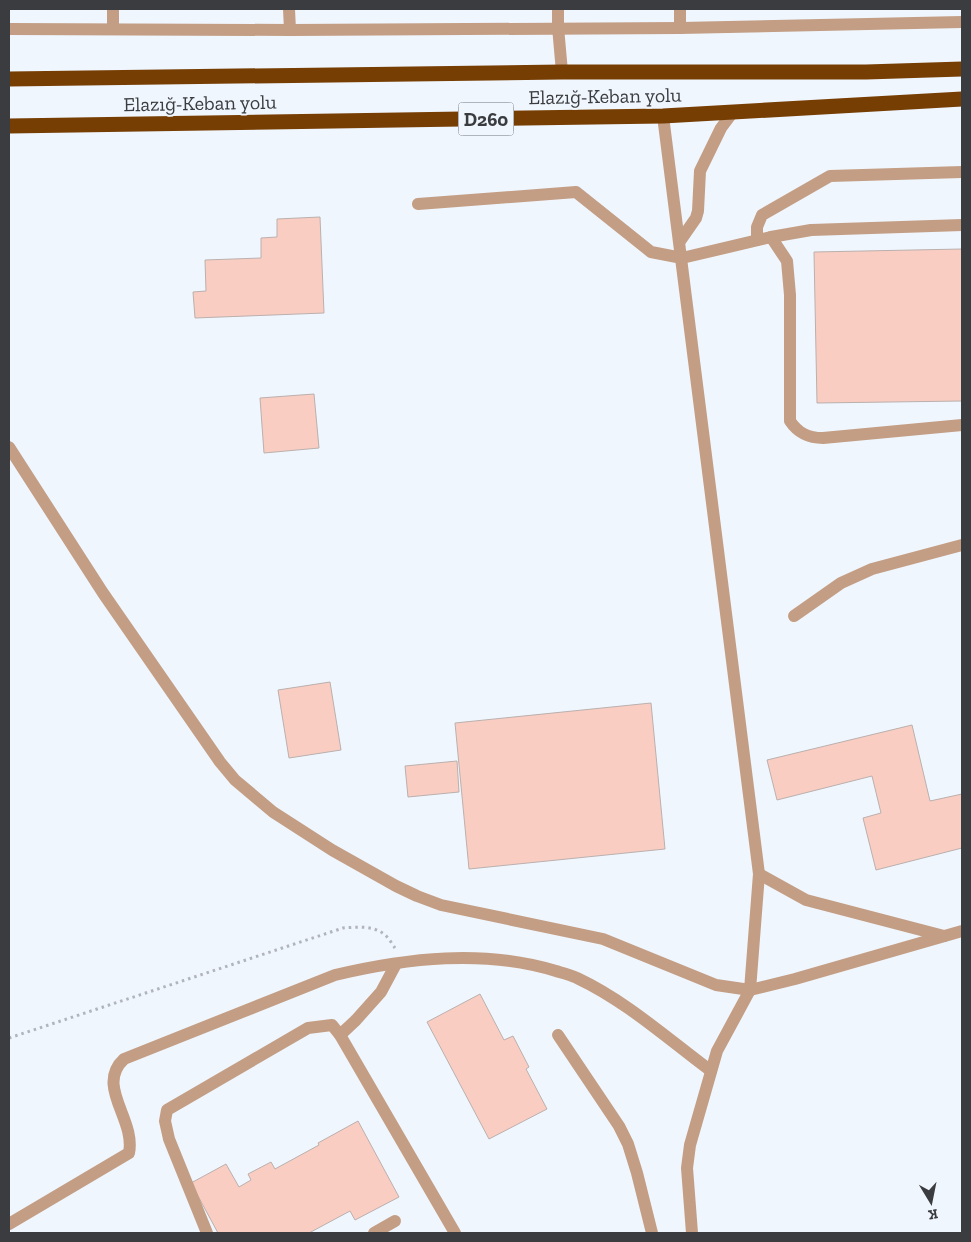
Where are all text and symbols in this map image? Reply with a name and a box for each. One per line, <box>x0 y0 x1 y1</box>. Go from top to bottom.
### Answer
street label: Elazığ-Keban yolu <box>528 83 682 109</box>
street label: Elazığ-Keban yolu <box>123 90 277 116</box>
road number: D260 <box>458 102 514 136</box>
north arrow <box>906 1177 956 1227</box>
text: K <box>926 1205 939 1224</box>

